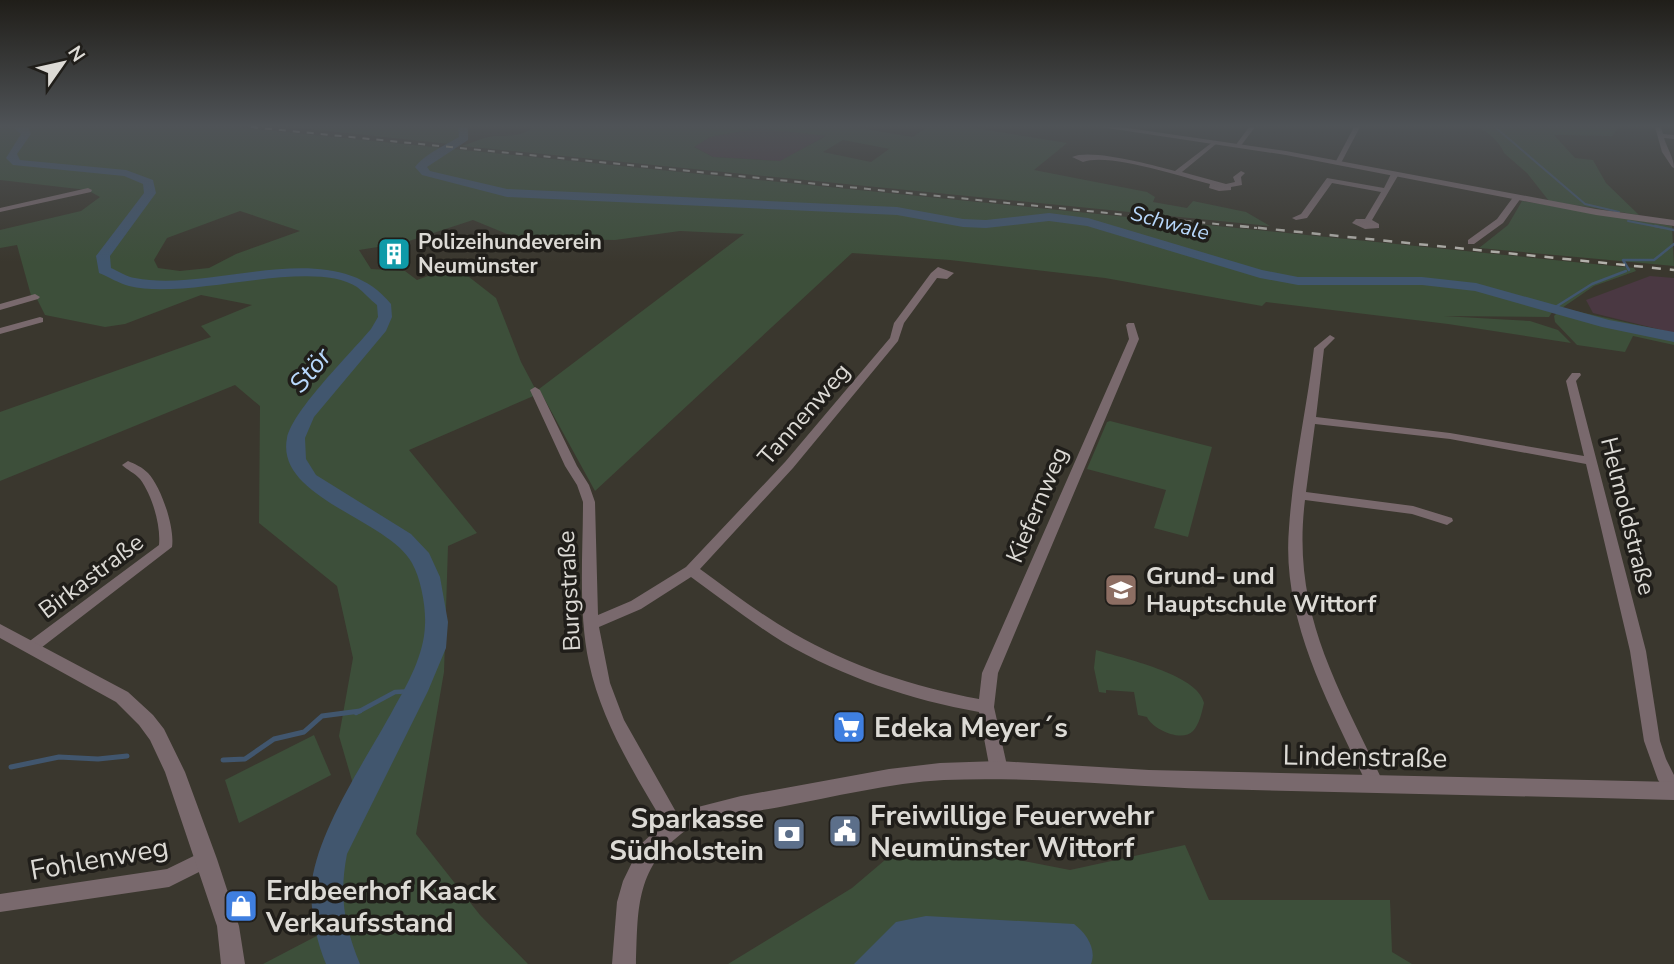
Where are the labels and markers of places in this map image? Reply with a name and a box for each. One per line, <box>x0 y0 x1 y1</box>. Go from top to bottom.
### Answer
place label: Polizeihundeverein Neumünster <box>418 228 602 280</box>
building icon: Polizeihundeverein Neumünster <box>375 235 413 273</box>
place label: Grund- und Hauptschule Wittorf <box>1146 560 1377 620</box>
school or university icon: Grund- und Hauptschule Wittorf <box>1102 571 1140 609</box>
supermarket icon: Edeka Meyer´s <box>830 708 868 746</box>
place label: Edeka Meyer´s <box>874 709 1068 747</box>
place label: Freiwillige Feuerwehr Neumünster Wittorf <box>870 797 1154 867</box>
place label: Sparkasse Südholstein <box>609 800 764 870</box>
public building icon: Freiwillige Feuerwehr Neumünster Wittorf <box>826 812 864 850</box>
bank icon: Sparkasse Südholstein <box>770 815 808 853</box>
place label: Erdbeerhof Kaack Verkaufsstand <box>265 872 497 942</box>
shop icon: Erdbeerhof Kaack Verkaufsstand <box>222 887 260 925</box>

